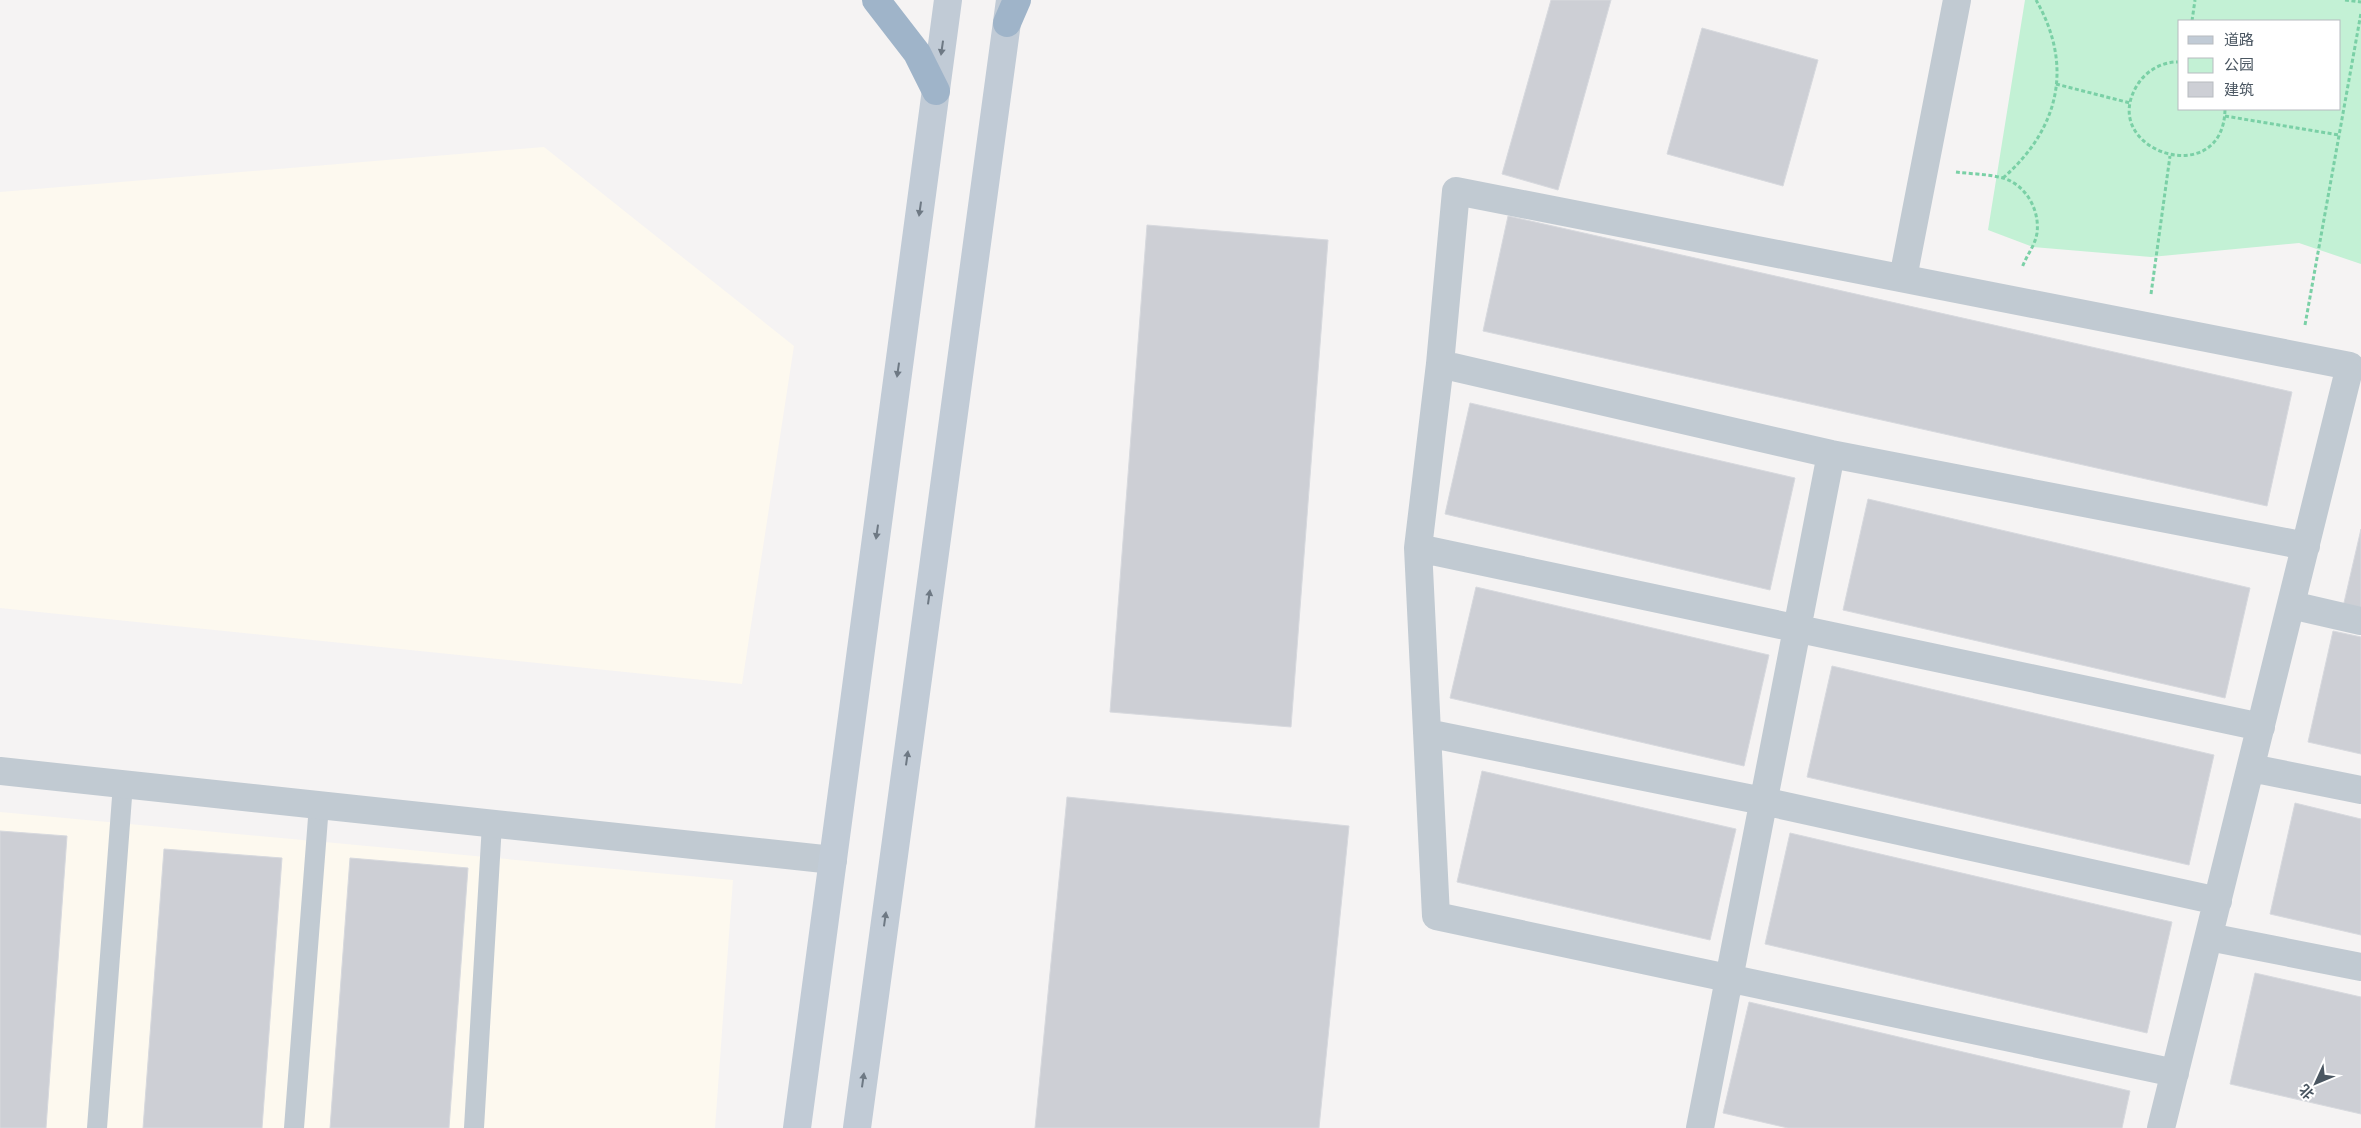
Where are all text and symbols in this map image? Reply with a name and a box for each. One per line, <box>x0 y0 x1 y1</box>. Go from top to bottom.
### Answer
legend <box>2178 20 2341 110</box>
text: 道路 <box>2224 29 2254 50</box>
one-way arrow <box>937 41 945 57</box>
text: 公园 <box>2224 54 2254 75</box>
text: 建筑 <box>2224 79 2254 100</box>
one-way arrow <box>916 202 924 218</box>
one-way arrow <box>894 363 902 379</box>
one-way arrow <box>873 524 881 540</box>
one-way arrow <box>925 588 933 604</box>
one-way arrow <box>903 749 911 765</box>
one-way arrow <box>881 910 889 926</box>
north arrow <box>2291 1058 2341 1108</box>
one-way arrow <box>860 1071 868 1087</box>
text: 北 <box>2295 1081 2318 1103</box>

